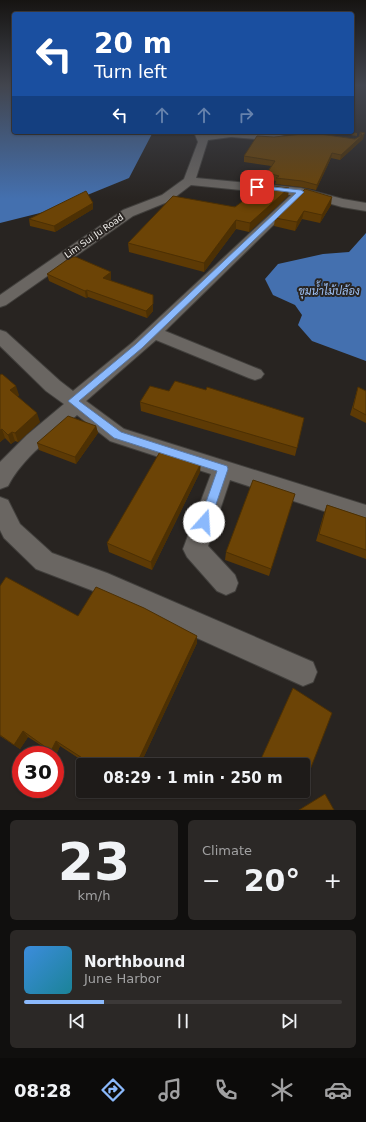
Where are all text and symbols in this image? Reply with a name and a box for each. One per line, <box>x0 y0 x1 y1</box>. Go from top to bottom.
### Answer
text: 20 m <box>94 27 172 60</box>
icon: left <box>28 28 80 80</box>
text: Turn left <box>94 61 167 82</box>
icon: left <box>109 104 131 126</box>
icon: ahead <box>151 104 173 126</box>
icon: ahead <box>193 104 215 126</box>
icon: right <box>235 104 257 126</box>
pin <box>240 170 274 204</box>
icon: arrive <box>246 176 268 198</box>
street label: Lim Sui Ju Road <box>63 212 125 260</box>
water label: ขุมน้ำไม้ปล้อง <box>298 280 360 300</box>
position arrow <box>183 501 225 543</box>
speed limit sign: 30 <box>12 746 64 798</box>
text: 08:29 · 1 min · 250 m <box>103 769 283 787</box>
text: 23 <box>58 832 130 892</box>
text: Climate <box>202 843 252 858</box>
text: 20° <box>244 863 300 898</box>
text: − <box>202 868 220 893</box>
text: + <box>324 868 342 893</box>
text: km/h <box>78 888 110 903</box>
text: Northbound <box>84 953 185 971</box>
text: June Harbor <box>84 971 161 986</box>
icon: previous <box>66 1010 88 1032</box>
icon: pause <box>172 1010 194 1032</box>
icon: next <box>278 1010 300 1032</box>
icon: directions <box>99 1076 127 1104</box>
icon: music <box>156 1076 184 1104</box>
icon: phone <box>212 1076 240 1104</box>
icon: climate <box>268 1076 296 1104</box>
icon: car <box>324 1076 352 1104</box>
text: 08:28 <box>14 1080 71 1101</box>

